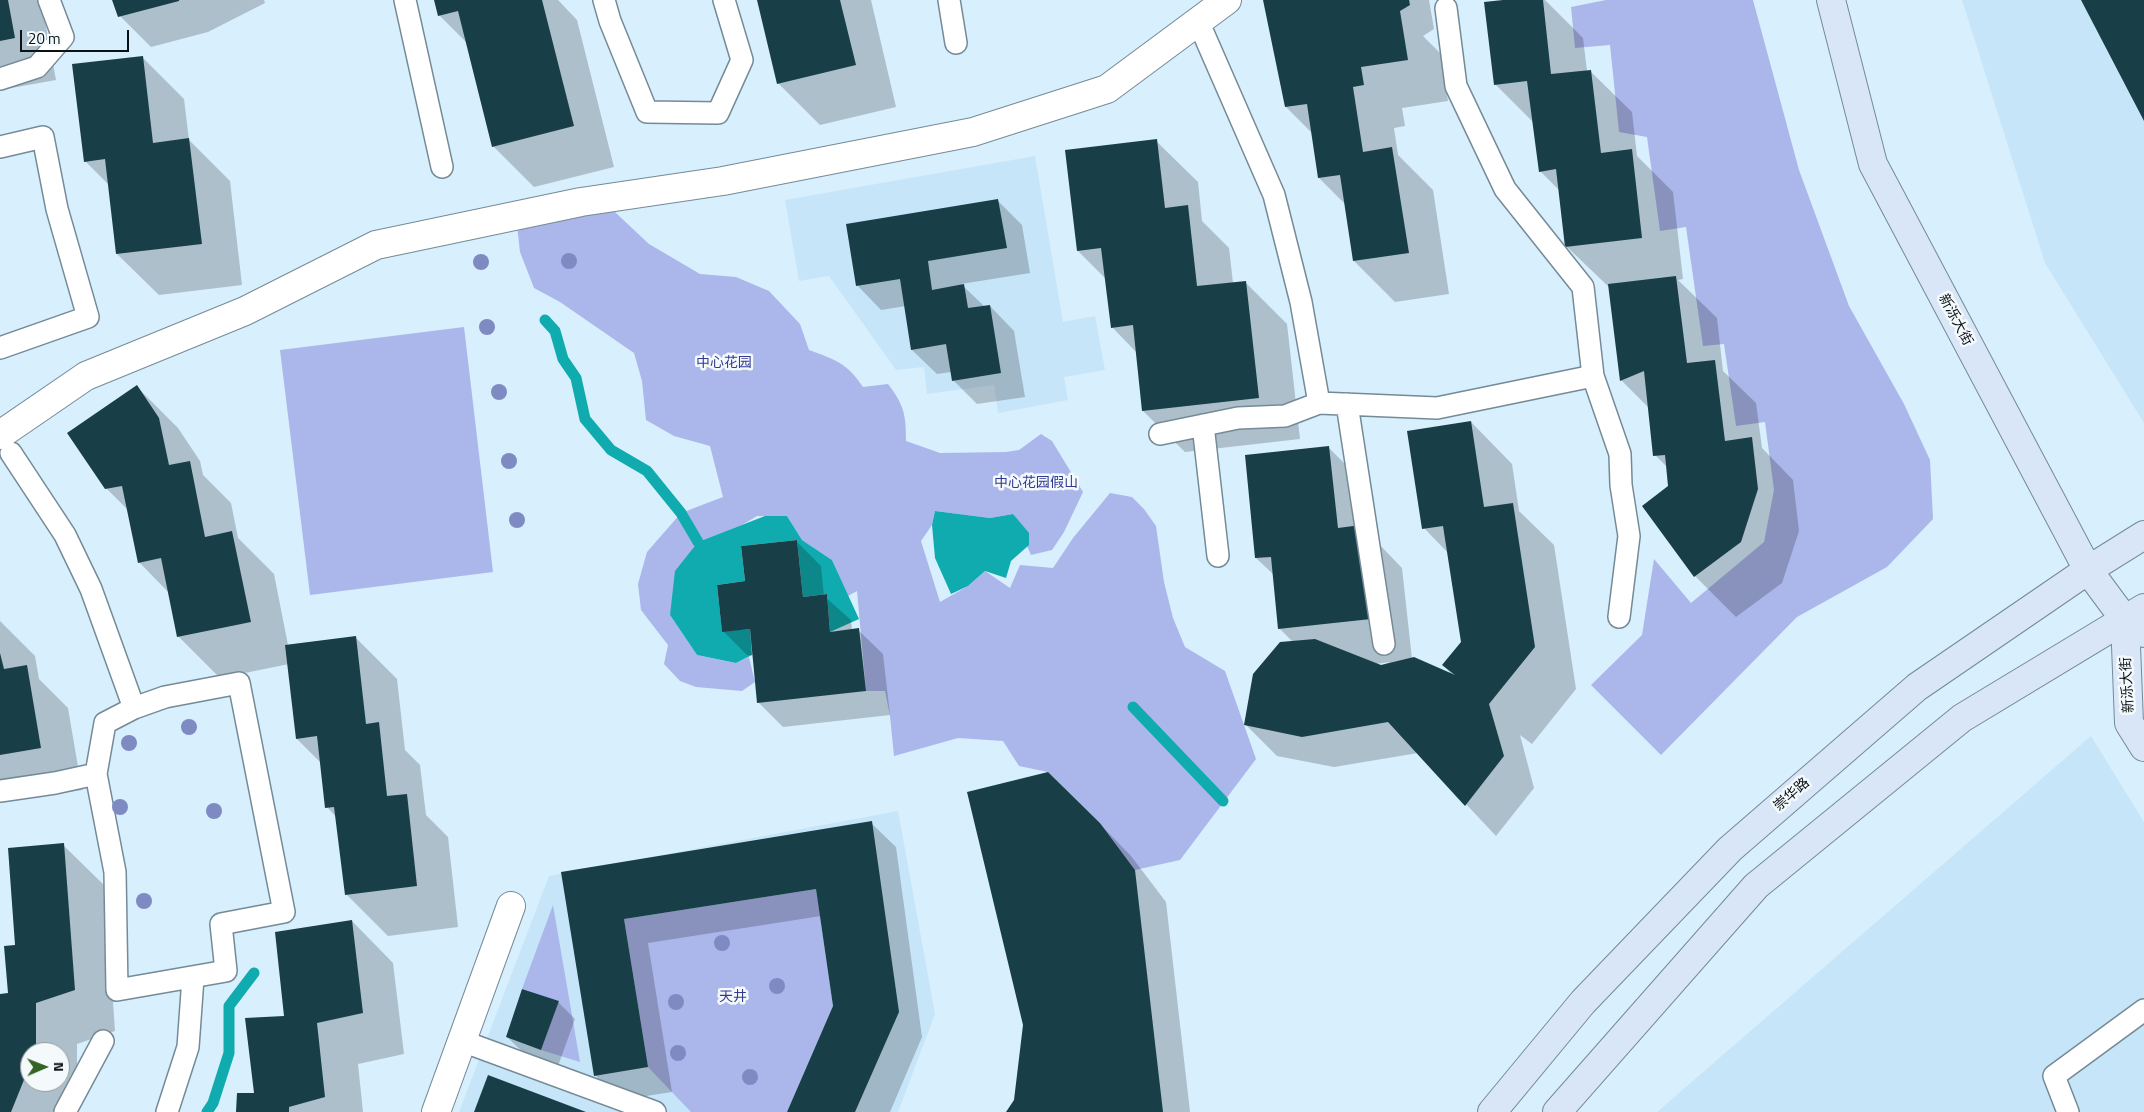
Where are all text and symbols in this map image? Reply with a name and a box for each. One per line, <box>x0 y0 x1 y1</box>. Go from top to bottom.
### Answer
scale bar <box>22 20 131 52</box>
text: 20 m <box>28 27 61 50</box>
street label: 新泺大街 <box>1934 291 1976 349</box>
park label: 中心花园 <box>696 356 752 372</box>
park label: 中心花园假山 <box>994 476 1078 492</box>
street label: 新泺大街 <box>2118 657 2138 713</box>
street label: 崇华路 <box>1771 775 1813 815</box>
park label: 天井 <box>719 990 747 1006</box>
north arrow <box>20 1042 70 1092</box>
text: N <box>49 1062 70 1072</box>

